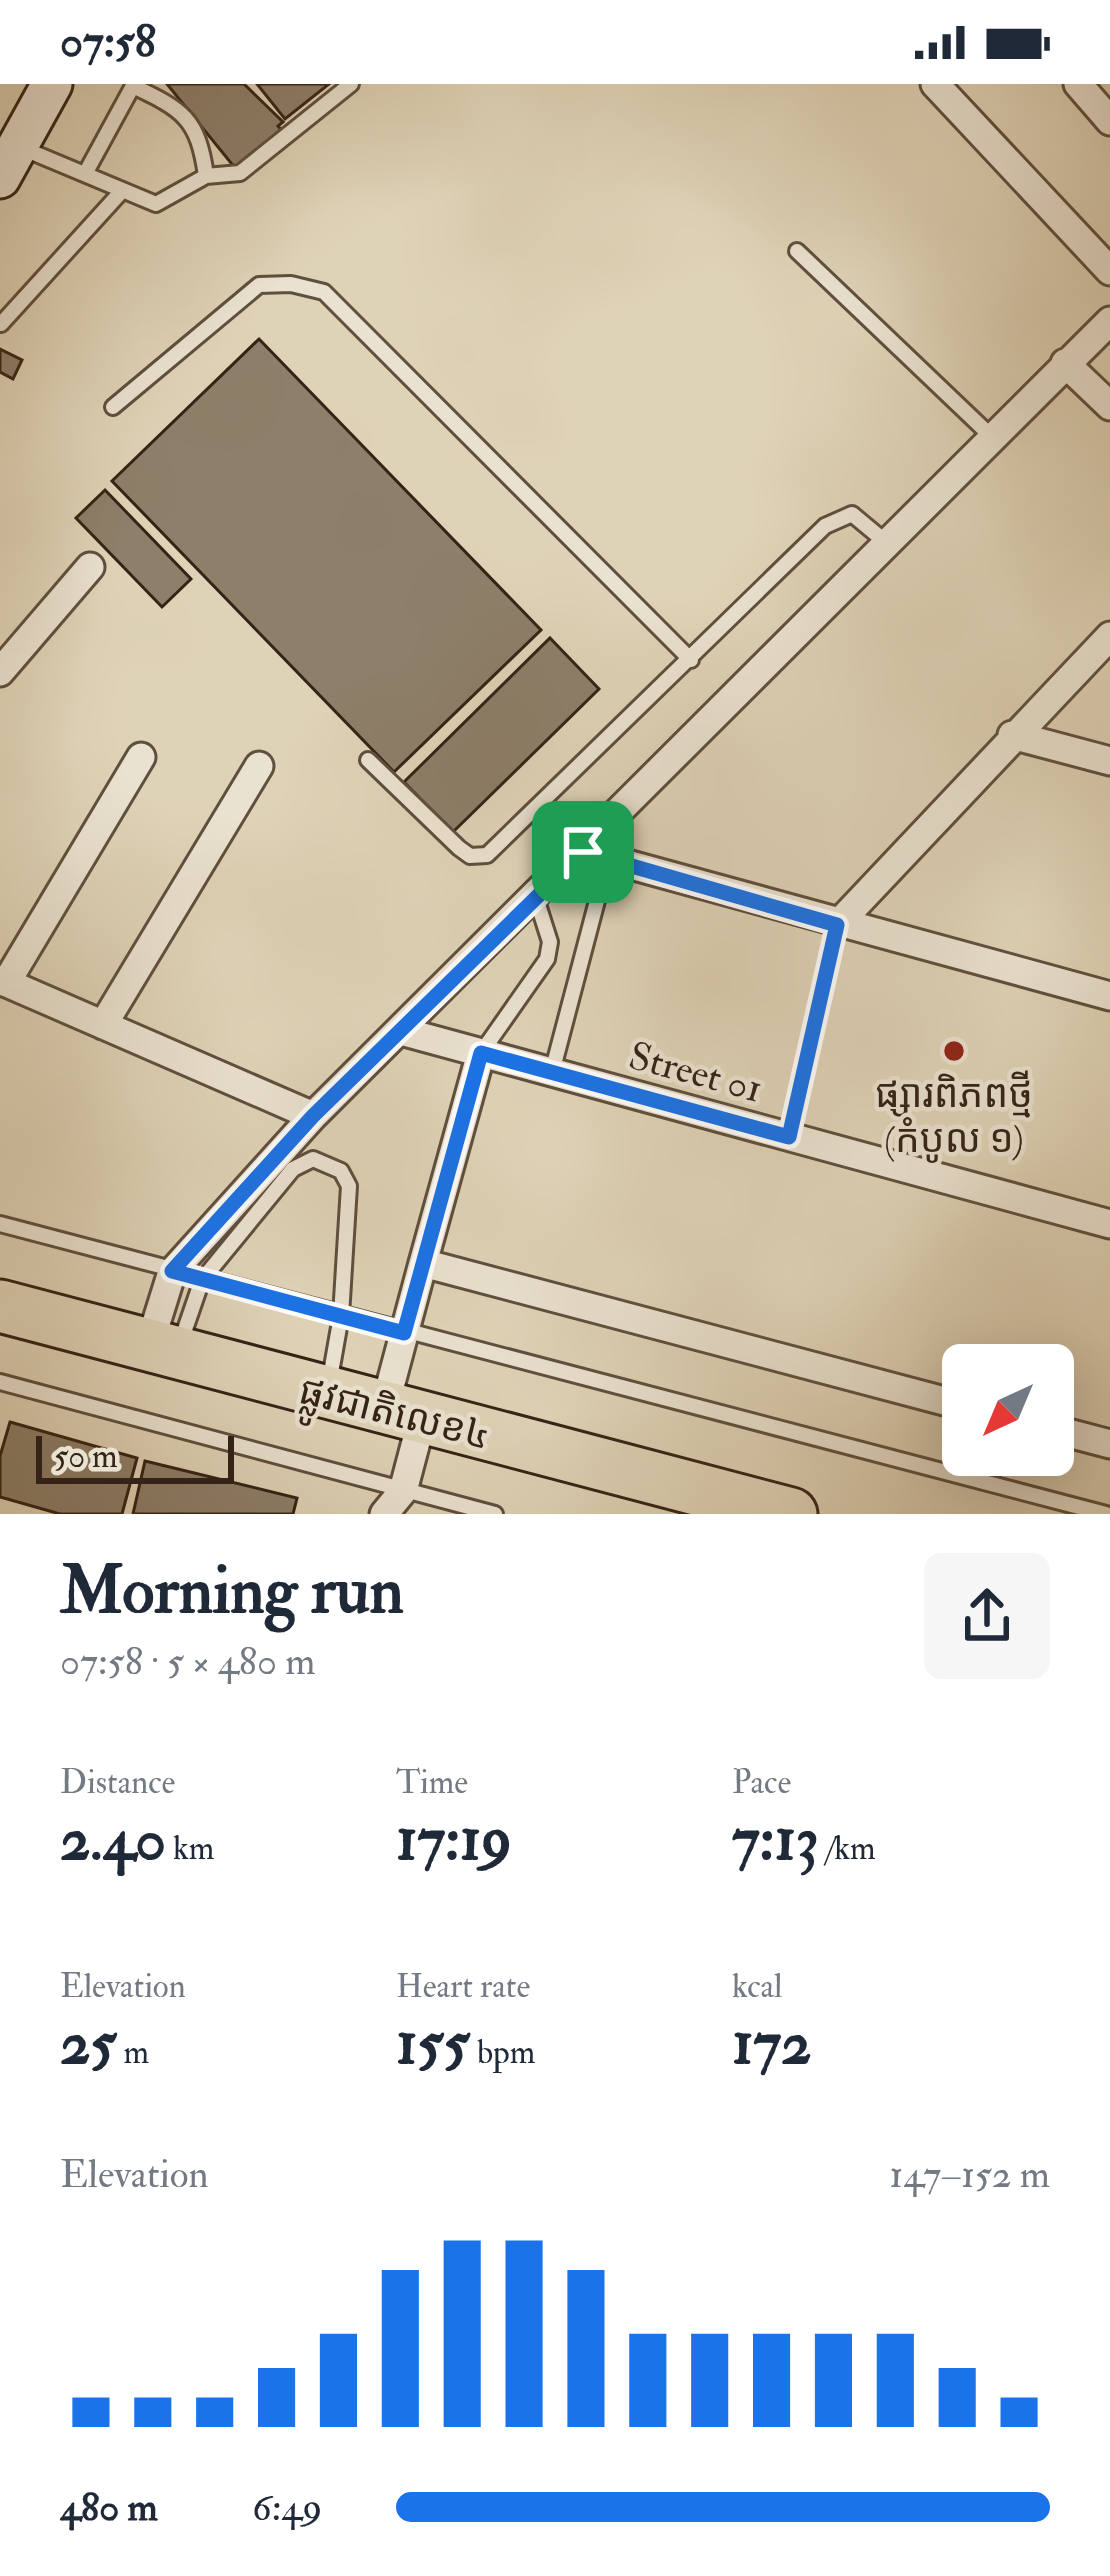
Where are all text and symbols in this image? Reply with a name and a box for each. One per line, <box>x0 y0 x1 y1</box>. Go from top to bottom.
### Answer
text: 07:58 <box>60 14 156 70</box>
pin <box>532 801 634 903</box>
icon: arrive <box>550 819 616 885</box>
street label: Street 01 <box>624 1031 768 1114</box>
marker: ផ្សារពិភពថ្មី (កំបូល ១) <box>941 1038 967 1064</box>
place label: ផ្សារពិភពថ្មី (កំបូល ១) <box>875 1070 1033 1164</box>
north arrow <box>942 1344 1074 1476</box>
map controls <box>942 1344 1074 1476</box>
street label: ផ្លូវជាតិលេខ៤ <box>292 1366 495 1470</box>
scale bar <box>36 1430 234 1483</box>
text: 50 m <box>54 1436 118 1477</box>
text: Morning run <box>60 1550 404 1633</box>
button: share <box>924 1553 1050 1679</box>
text: 07:58 · 5 × 480 m <box>60 1637 316 1686</box>
text: Distance <box>60 1762 175 1803</box>
text: Time <box>396 1762 468 1803</box>
text: Pace <box>732 1762 791 1803</box>
text: 2.40 <box>60 1803 166 1878</box>
text: 17:19 <box>396 1803 512 1878</box>
text: 7:13 <box>732 1803 819 1878</box>
text: km <box>166 1828 214 1869</box>
text: /km <box>819 1828 876 1869</box>
text: Elevation <box>60 1966 186 2007</box>
text: Heart rate <box>396 1966 530 2007</box>
text: kcal <box>732 1966 783 2007</box>
text: 25 <box>60 2007 117 2082</box>
text: 155 <box>396 2007 470 2082</box>
text: 172 <box>732 2007 811 2082</box>
text: m <box>117 2032 149 2073</box>
text: bpm <box>470 2032 535 2073</box>
text: Elevation <box>60 2150 209 2199</box>
text: 147–152 m <box>889 2150 1050 2199</box>
text: 480 m <box>60 2483 158 2532</box>
text: 6:49 <box>252 2483 322 2532</box>

